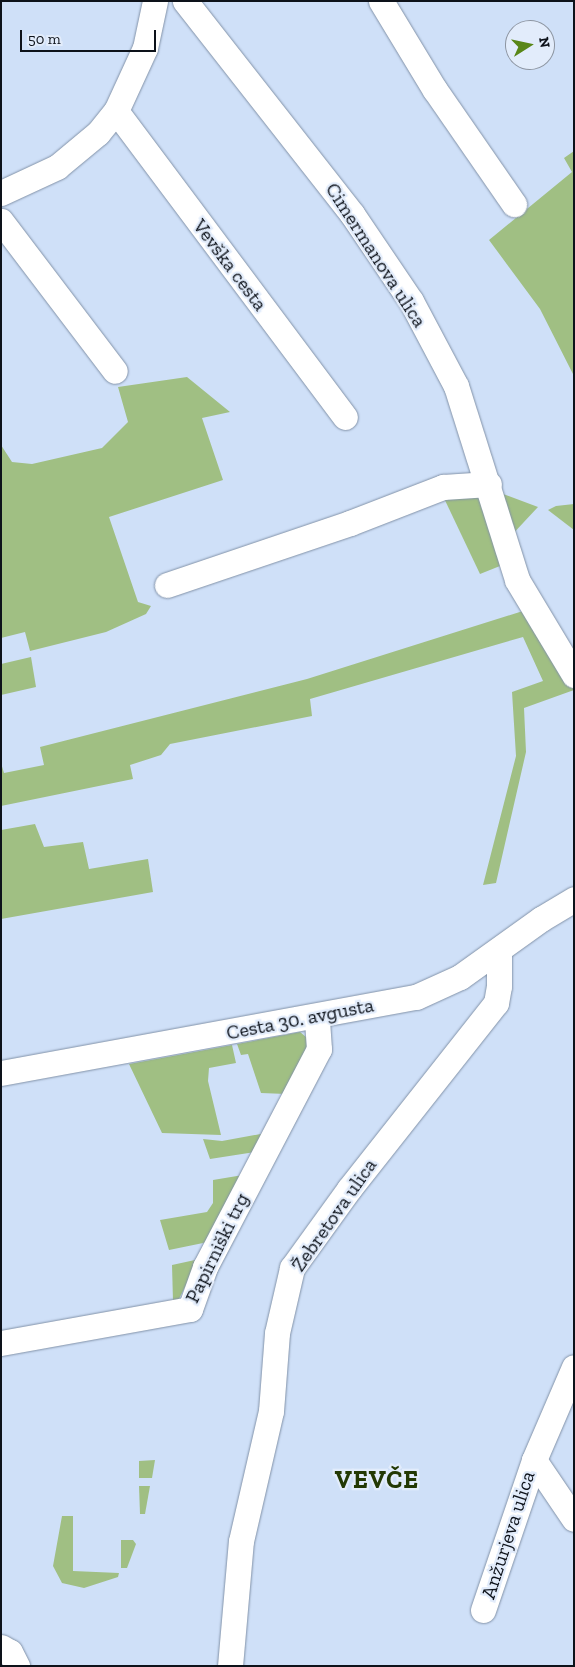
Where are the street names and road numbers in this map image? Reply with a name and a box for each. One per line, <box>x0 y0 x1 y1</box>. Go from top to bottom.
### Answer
street label: Cimermanova ulica <box>320 178 432 332</box>
street label: Vevška cesta <box>188 214 272 316</box>
street label: Cesta 30. avgusta <box>224 993 376 1045</box>
street label: Žebretova ulica <box>286 1154 382 1276</box>
street label: Papirniški trg <box>180 1189 254 1307</box>
street label: Anžurjeva ulica <box>476 1468 540 1602</box>

